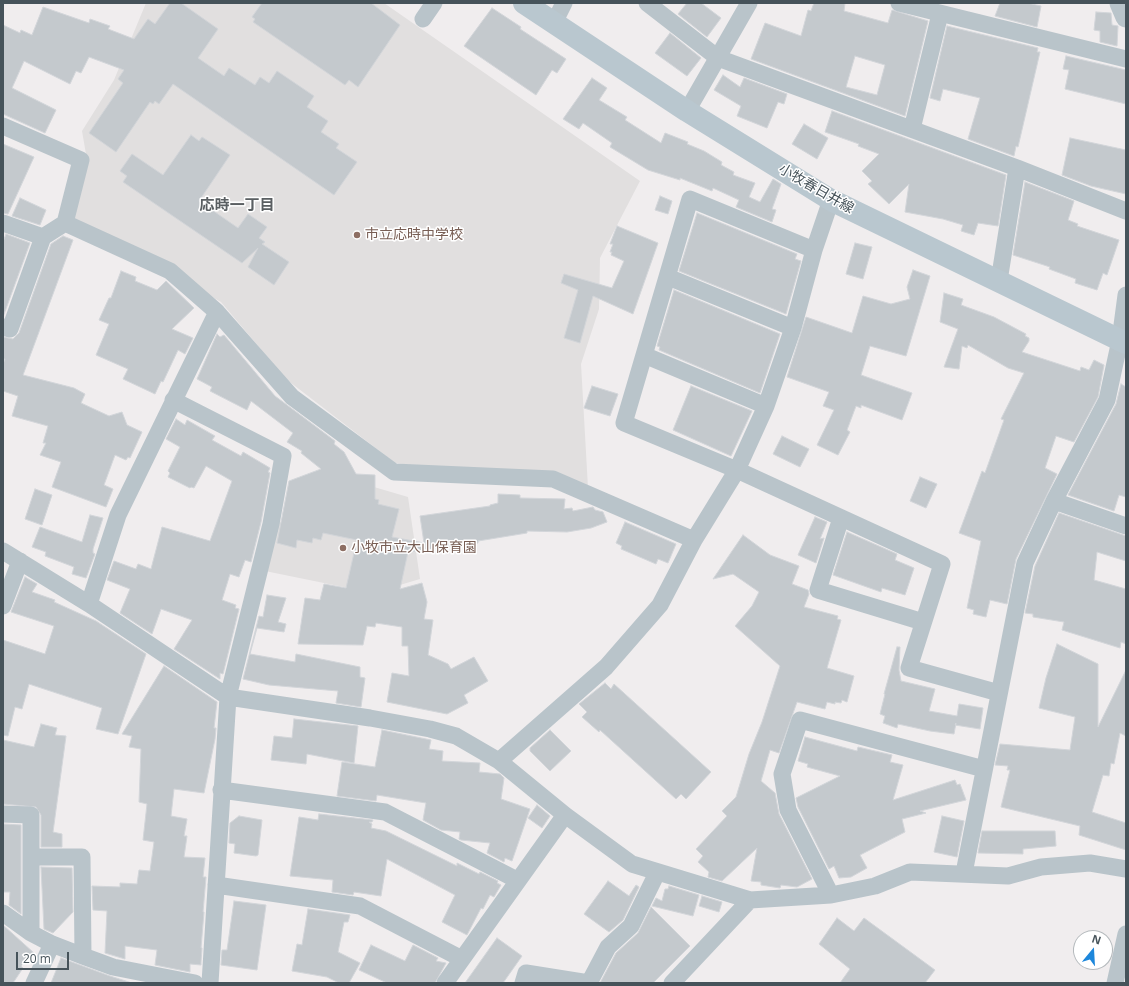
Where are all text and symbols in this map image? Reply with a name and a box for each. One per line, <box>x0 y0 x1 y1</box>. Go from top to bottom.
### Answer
street label: 小牧春日井線 <box>775 161 857 217</box>
district label: 応時一丁目 <box>200 197 274 215</box>
place label: 市立応時中学校 <box>365 227 463 243</box>
marker: 市立応時中学校 <box>352 230 362 240</box>
place label: 小牧市立大山保育園 <box>351 540 477 556</box>
marker: 小牧市立大山保育園 <box>338 543 348 553</box>
north arrow <box>1073 930 1113 970</box>
text: N <box>1090 931 1103 948</box>
scale bar <box>18 944 71 970</box>
text: 20 m <box>23 950 51 967</box>

